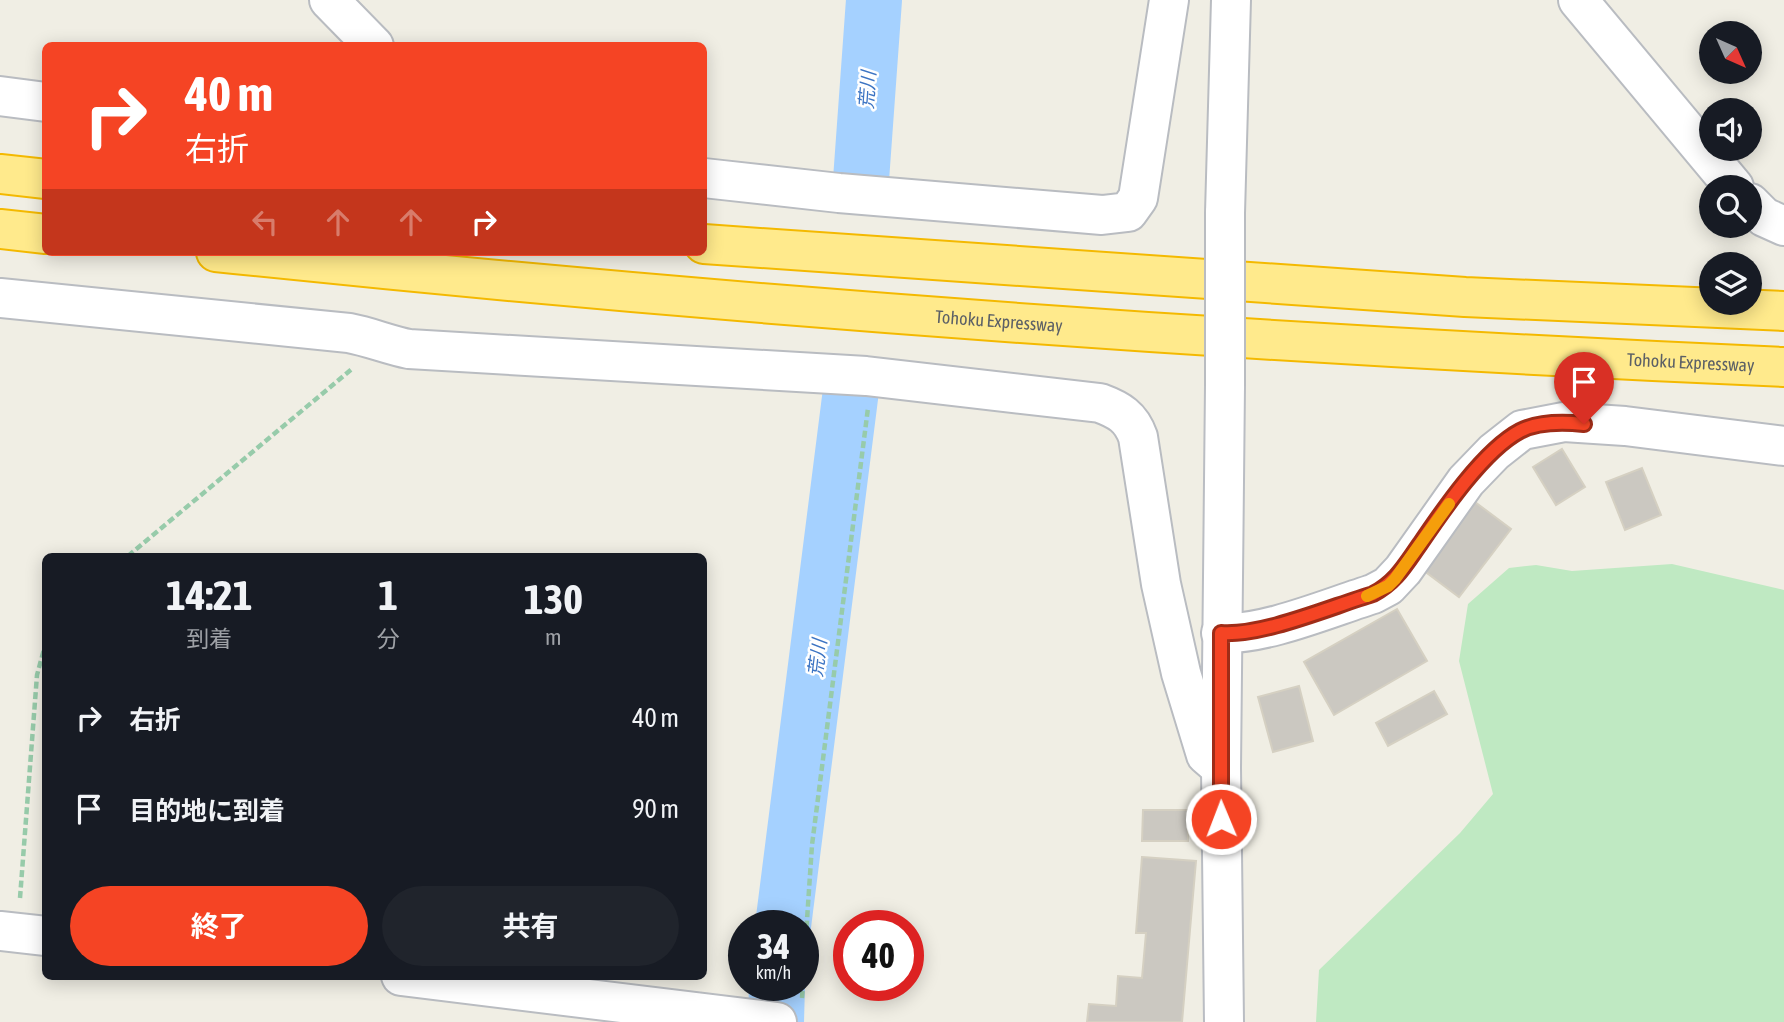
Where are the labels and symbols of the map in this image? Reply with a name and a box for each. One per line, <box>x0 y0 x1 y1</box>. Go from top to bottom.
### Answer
north arrow <box>1699 21 1762 84</box>
water label: 荒川 <box>855 68 879 110</box>
street label: Tohoku Expressway <box>934 306 1063 336</box>
street label: Tohoku Expressway <box>1626 349 1755 376</box>
pin <box>1554 352 1614 424</box>
water label: 荒川 <box>804 636 830 678</box>
position arrow <box>1184 782 1258 856</box>
speed limit sign: 40 <box>833 910 924 1001</box>

